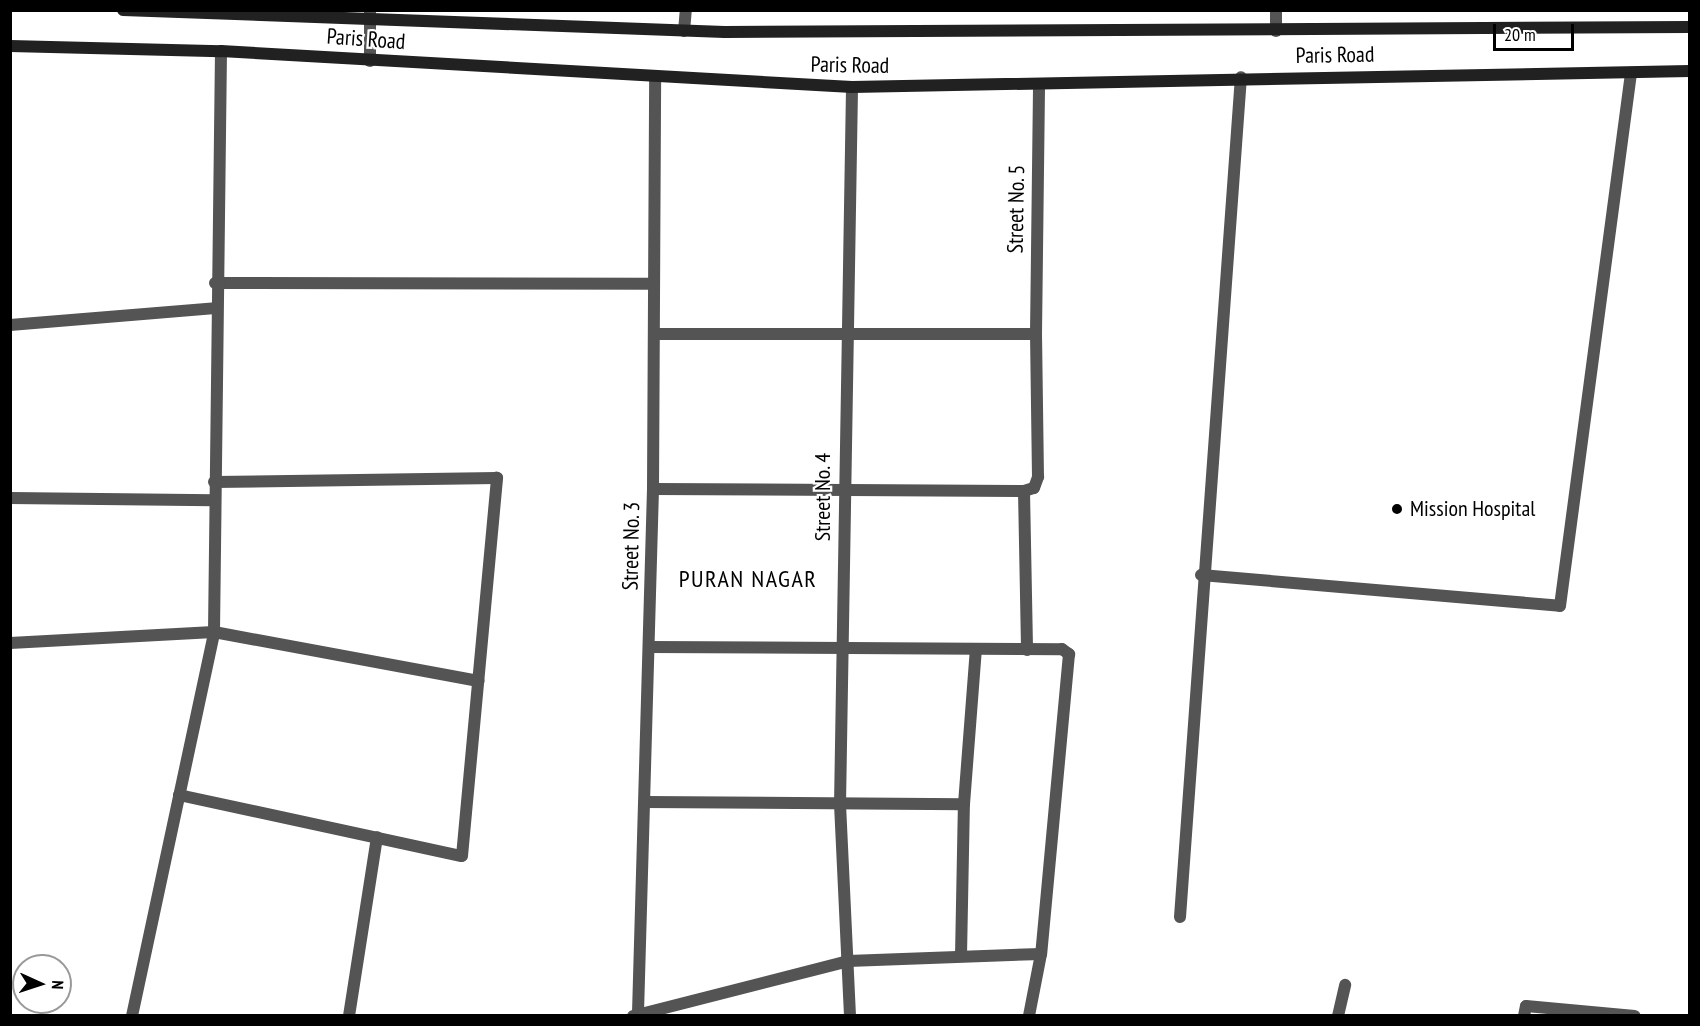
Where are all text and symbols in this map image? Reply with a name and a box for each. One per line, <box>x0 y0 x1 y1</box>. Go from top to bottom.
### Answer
scale bar <box>1496 12 1577 50</box>
street label: Paris Road <box>326 23 406 55</box>
text: 20 m <box>1504 23 1536 46</box>
street label: Paris Road <box>1295 41 1375 69</box>
street label: Paris Road <box>810 51 890 79</box>
street label: Street No. 5 <box>1002 164 1030 254</box>
street label: Street No. 4 <box>810 452 836 542</box>
place label: Mission Hospital <box>1410 496 1535 522</box>
marker: Mission Hospital <box>1388 500 1406 518</box>
street label: Street No. 3 <box>617 501 645 591</box>
district label: PURAN NAGAR <box>679 565 817 593</box>
north arrow <box>12 954 72 1014</box>
text: N <box>48 980 68 990</box>

